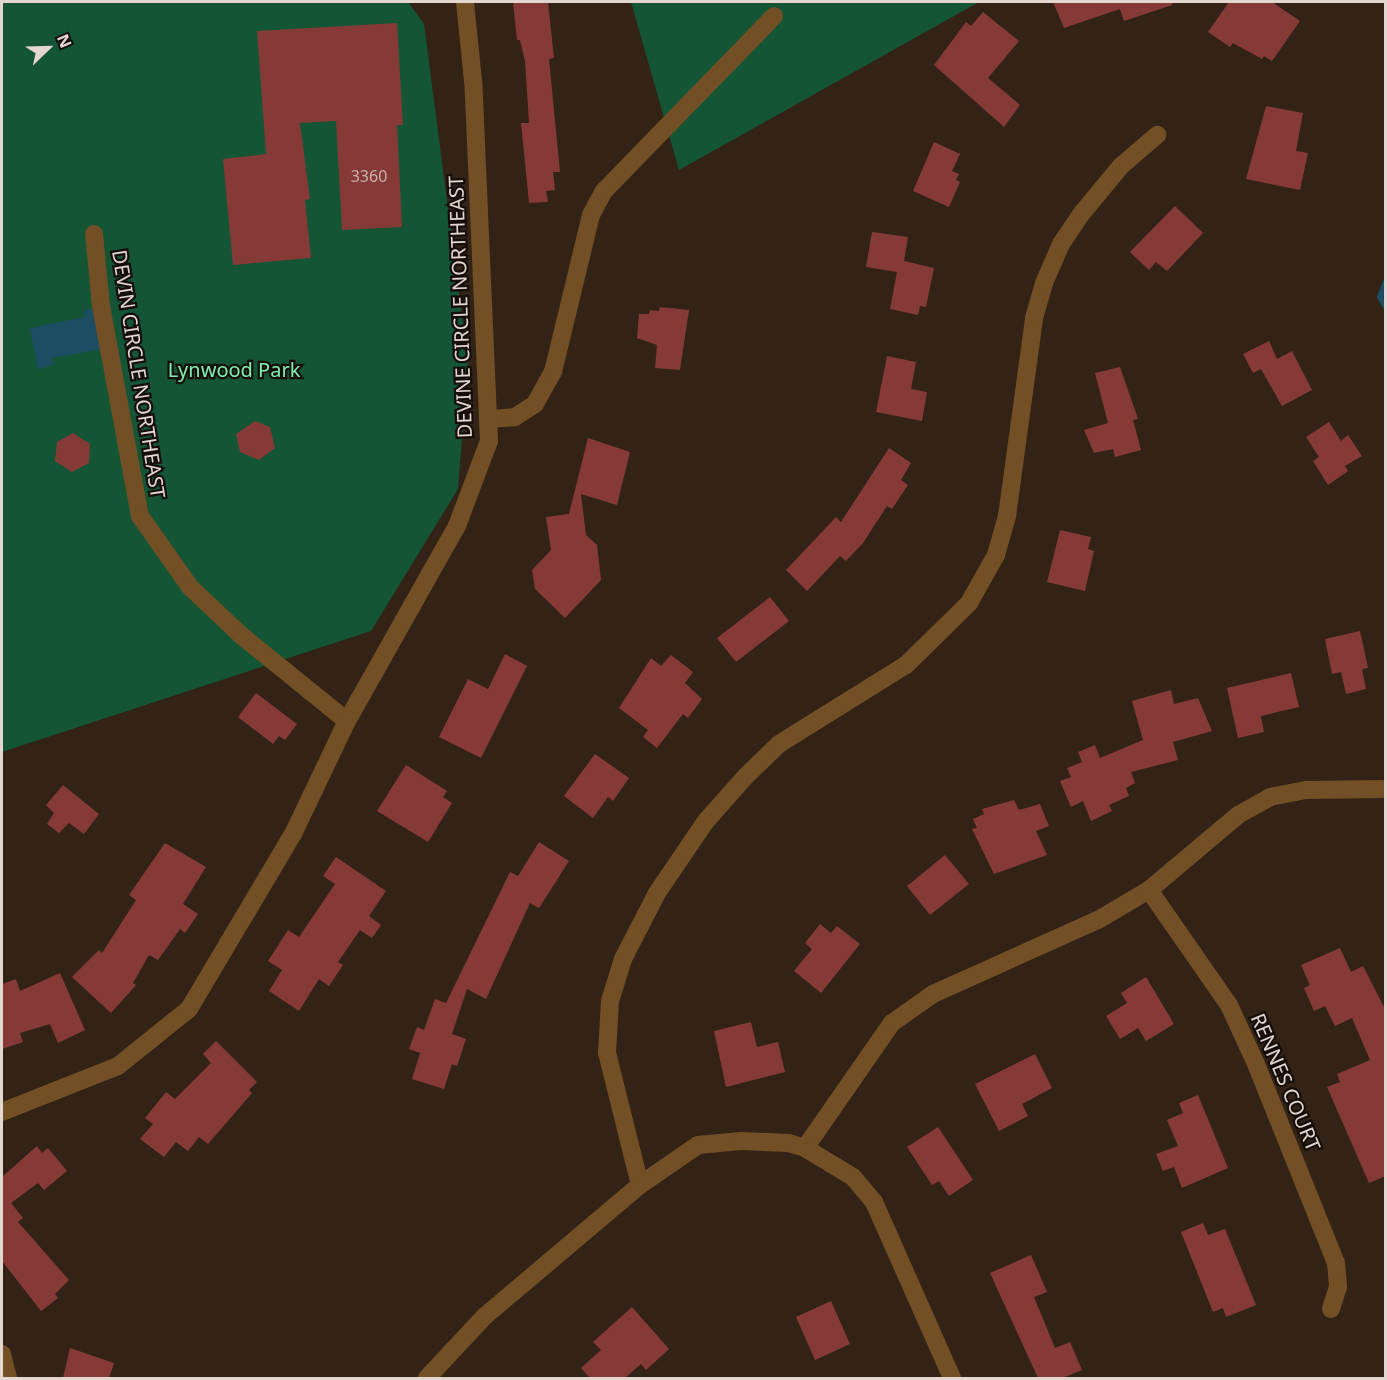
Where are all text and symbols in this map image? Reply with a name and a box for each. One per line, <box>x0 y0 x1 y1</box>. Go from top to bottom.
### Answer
north arrow <box>18 18 78 78</box>
text: N <box>52 31 77 51</box>
house number: 3360 <box>351 166 387 186</box>
street label: DEVINE CIRCLE NORTHEAST <box>443 175 477 439</box>
street label: DEVIN CIRCLE NORTHEAST <box>107 248 171 500</box>
park label: Lynwood Park <box>168 357 300 381</box>
street label: RENNES COURT <box>1246 1010 1326 1154</box>

